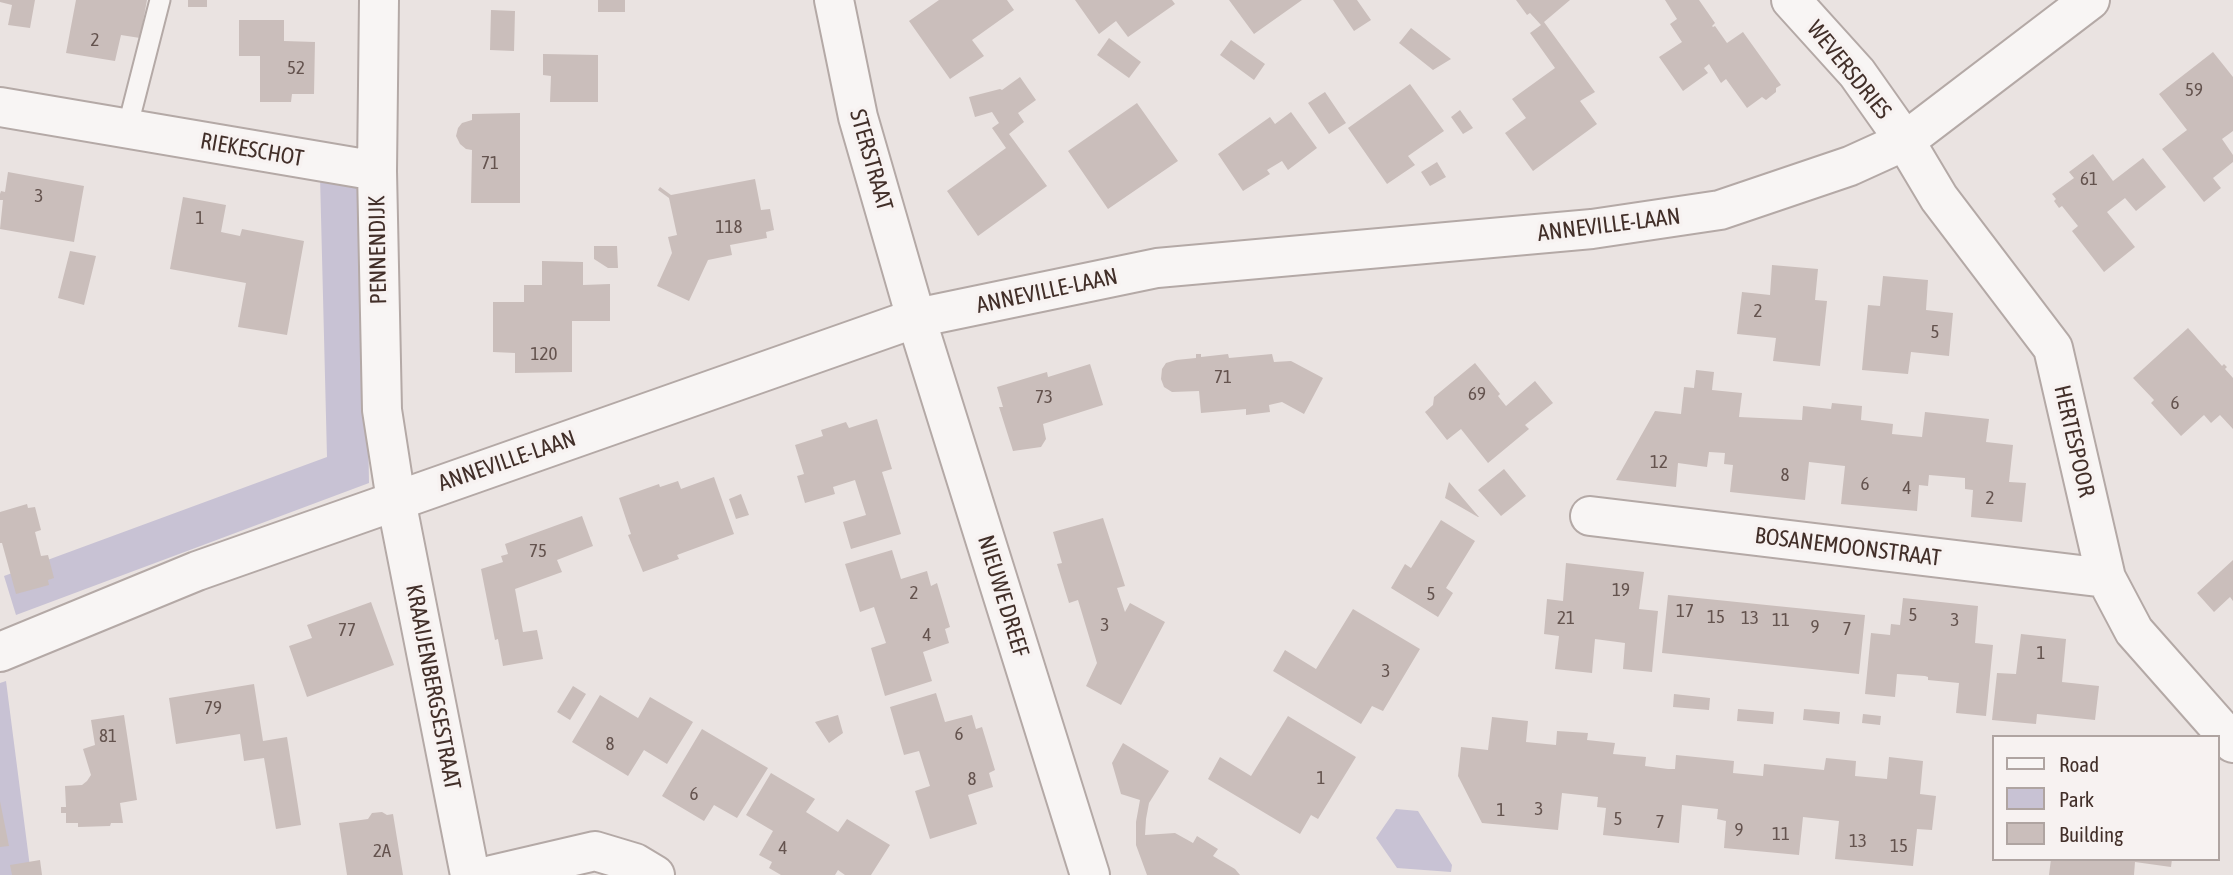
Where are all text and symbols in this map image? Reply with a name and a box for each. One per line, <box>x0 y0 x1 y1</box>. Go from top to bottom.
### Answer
street label: WEVERSDRIES <box>1801 15 1897 125</box>
house number: 2 <box>91 29 99 51</box>
house number: 52 <box>287 57 305 79</box>
house number: 59 <box>2185 79 2203 101</box>
street label: STERSTRAAT <box>843 106 899 214</box>
street label: RIEKESCHOT <box>198 127 306 173</box>
house number: 71 <box>481 152 499 174</box>
house number: 61 <box>2080 168 2098 190</box>
house number: 3 <box>35 185 43 207</box>
street label: PENNENDIJK <box>363 195 393 305</box>
street label: ANNEVILLE-LAAN <box>1536 203 1682 247</box>
house number: 1 <box>196 207 204 229</box>
house number: 118 <box>716 216 742 238</box>
street label: ANNEVILLE-LAAN <box>974 263 1120 319</box>
house number: 2 <box>1754 300 1762 322</box>
house number: 5 <box>1931 321 1939 343</box>
house number: 120 <box>531 343 557 365</box>
house number: 71 <box>1214 366 1232 388</box>
street label: HERTESPOOR <box>2048 382 2100 500</box>
house number: 69 <box>1468 383 1486 405</box>
house number: 73 <box>1035 386 1053 408</box>
house number: 6 <box>2171 392 2179 414</box>
street label: ANNEVILLE-LAAN <box>435 425 579 497</box>
house number: 12 <box>1650 451 1668 473</box>
house number: 8 <box>1781 464 1789 486</box>
house number: 6 <box>1861 473 1869 495</box>
house number: 4 <box>1903 477 1911 499</box>
house number: 2 <box>1986 487 1994 509</box>
street label: BOSANEMOONSTRAAT <box>1753 522 1943 572</box>
street label: NIEUWE DREEF <box>971 532 1035 660</box>
house number: 75 <box>529 540 547 562</box>
house number: 19 <box>1612 579 1630 601</box>
street label: KRAAIJENBERGSESTRAAT <box>400 582 466 792</box>
house number: 2 <box>910 582 918 604</box>
house number: 5 <box>1427 583 1435 605</box>
house number: 17 <box>1676 600 1694 622</box>
house number: 5 <box>1909 604 1917 626</box>
house number: 15 <box>1707 606 1725 628</box>
house number: 21 <box>1557 607 1575 629</box>
house number: 13 <box>1741 607 1759 629</box>
house number: 11 <box>1772 609 1790 631</box>
house number: 3 <box>1951 609 1959 631</box>
house number: 3 <box>1101 614 1109 636</box>
house number: 9 <box>1811 616 1819 638</box>
house number: 7 <box>1843 618 1851 640</box>
house number: 77 <box>338 619 356 641</box>
house number: 4 <box>923 624 931 646</box>
house number: 1 <box>2037 642 2045 664</box>
house number: 3 <box>1382 660 1390 682</box>
house number: 79 <box>204 697 222 719</box>
house number: 6 <box>955 723 963 745</box>
house number: 81 <box>99 725 117 747</box>
house number: 8 <box>606 733 614 755</box>
legend <box>1992 735 2219 861</box>
text: Road <box>2059 752 2099 776</box>
house number: 1 <box>1317 767 1325 789</box>
house number: 8 <box>968 768 976 790</box>
house number: 6 <box>690 783 698 805</box>
text: Park <box>2059 787 2094 811</box>
house number: 3 <box>1535 798 1543 820</box>
house number: 1 <box>1497 799 1505 821</box>
house number: 5 <box>1614 808 1622 830</box>
house number: 7 <box>1656 811 1664 833</box>
house number: 9 <box>1735 819 1743 841</box>
text: Building <box>2059 822 2123 846</box>
house number: 11 <box>1772 823 1790 845</box>
house number: 13 <box>1849 830 1867 852</box>
house number: 15 <box>1890 835 1908 857</box>
house number: 4 <box>779 837 787 859</box>
house number: 2A <box>373 840 391 862</box>

